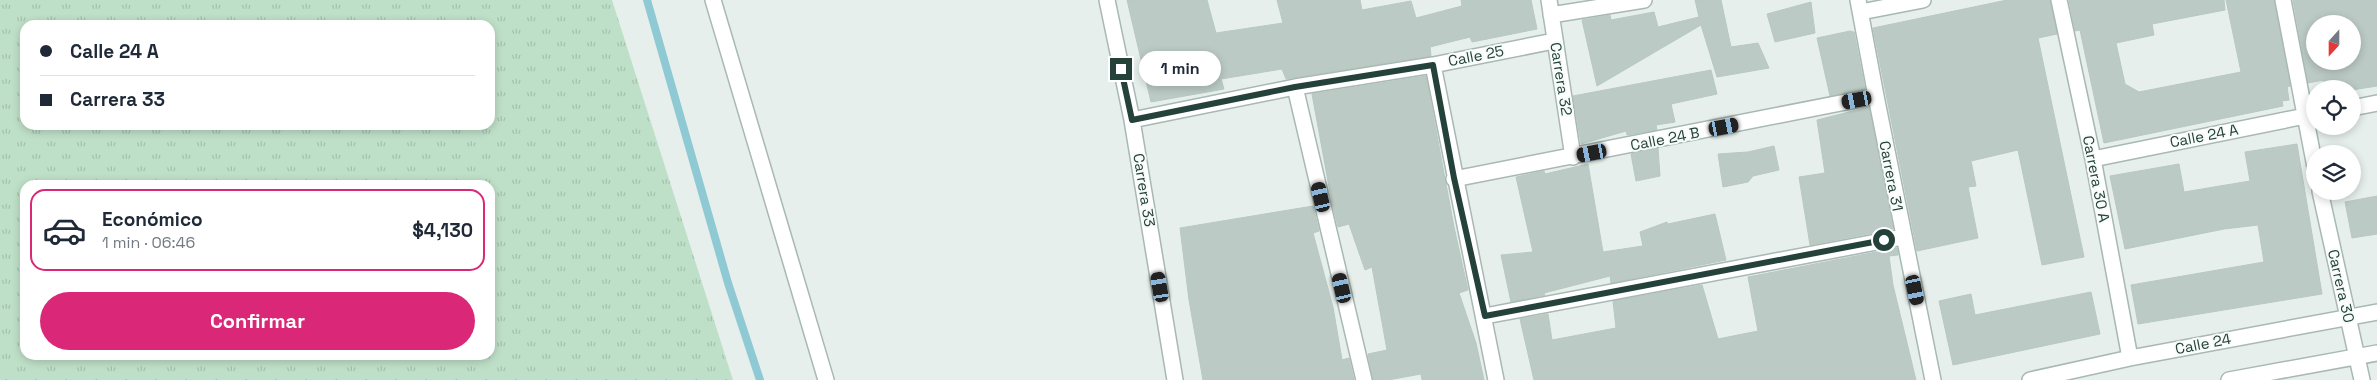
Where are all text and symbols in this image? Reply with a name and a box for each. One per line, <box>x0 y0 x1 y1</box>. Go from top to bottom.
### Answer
north arrow <box>2306 15 2361 70</box>
map controls <box>2306 15 2361 200</box>
text: Calle 24 A <box>70 39 159 64</box>
street label: Calle 25 <box>1446 41 1505 70</box>
street label: Carrera 32 <box>1546 41 1577 117</box>
callout: 1 min <box>1138 52 1221 86</box>
route end <box>1110 58 1132 80</box>
text: 1 min <box>1160 58 1200 79</box>
button: locate <box>2306 80 2361 135</box>
text: Carrera 33 <box>70 87 165 112</box>
car <box>1840 90 1873 110</box>
car <box>1707 117 1740 137</box>
street label: Calle 24 A <box>2168 119 2240 151</box>
street label: Calle 24 B <box>1629 122 1701 155</box>
street label: Carrera 30 A <box>2079 134 2114 224</box>
street label: Carrera 31 <box>1875 139 1908 213</box>
car <box>1575 143 1608 163</box>
button: layers <box>2306 145 2361 200</box>
street label: Carrera 33 <box>1129 152 1160 228</box>
car <box>1310 181 1331 213</box>
text: Económico <box>102 207 203 232</box>
icon: car <box>42 208 87 253</box>
text: $4,130 <box>412 218 473 243</box>
route start <box>1873 229 1895 251</box>
text: 1 min · 06:46 <box>102 232 195 253</box>
street label: Carrera 30 <box>2324 247 2359 324</box>
car <box>1150 271 1169 303</box>
car <box>1331 272 1352 304</box>
car <box>1904 274 1925 306</box>
button: Confirmar <box>40 292 475 350</box>
street label: Calle 24 <box>2173 329 2232 358</box>

